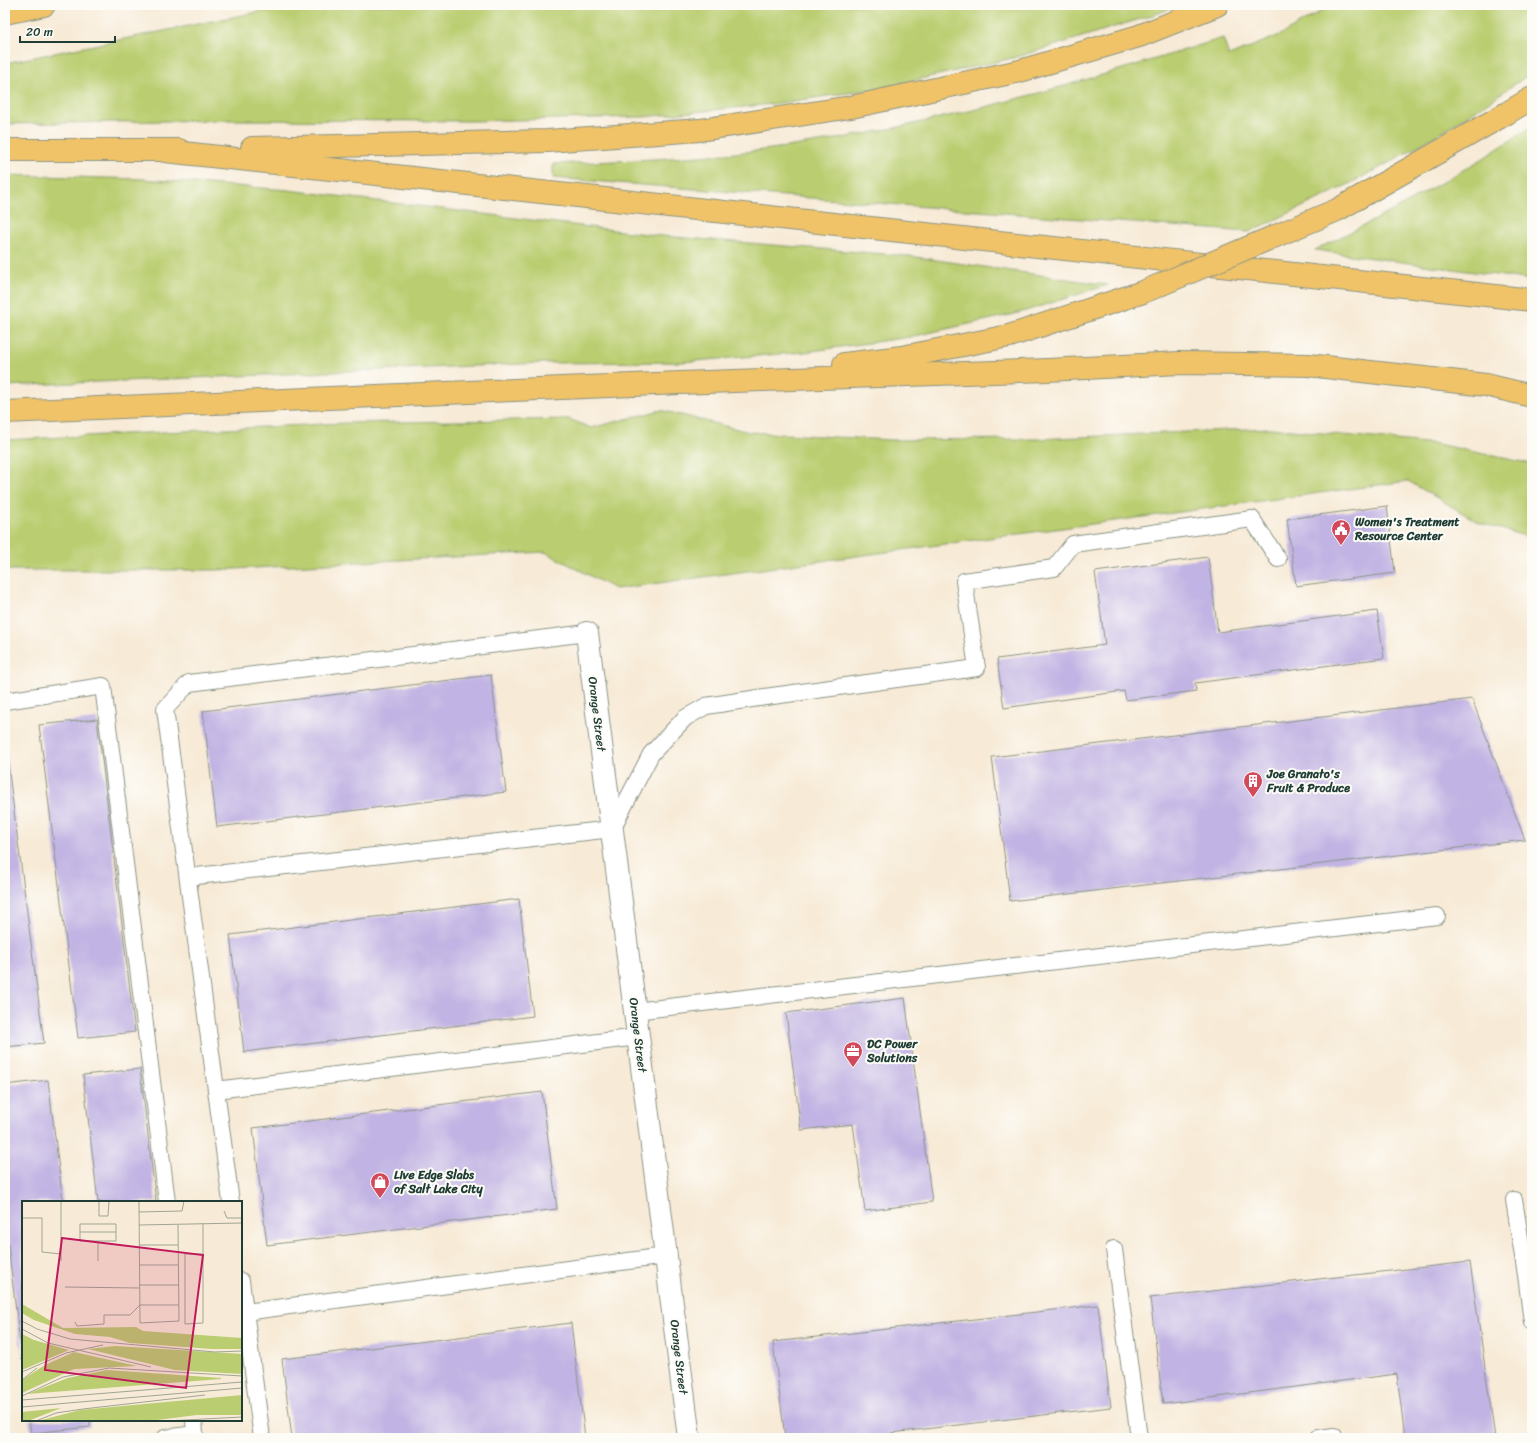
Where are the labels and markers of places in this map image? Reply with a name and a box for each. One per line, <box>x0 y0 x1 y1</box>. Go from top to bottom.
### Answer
place label: Women's Treatment Resource Center <box>1354 511 1460 547</box>
public building icon: Women's Treatment Resource Center <box>1330 518 1352 546</box>
place label: Joe Granato's Fruit & Produce <box>1266 763 1350 799</box>
building icon: Joe Granato's Fruit & Produce <box>1242 770 1264 798</box>
place label: DC Power Solutions <box>866 1033 918 1069</box>
office icon: DC Power Solutions <box>842 1040 864 1068</box>
place label: Live Edge Slabs of Salt Lake City <box>394 1164 483 1200</box>
shop icon: Live Edge Slabs of Salt Lake City <box>369 1171 391 1199</box>

